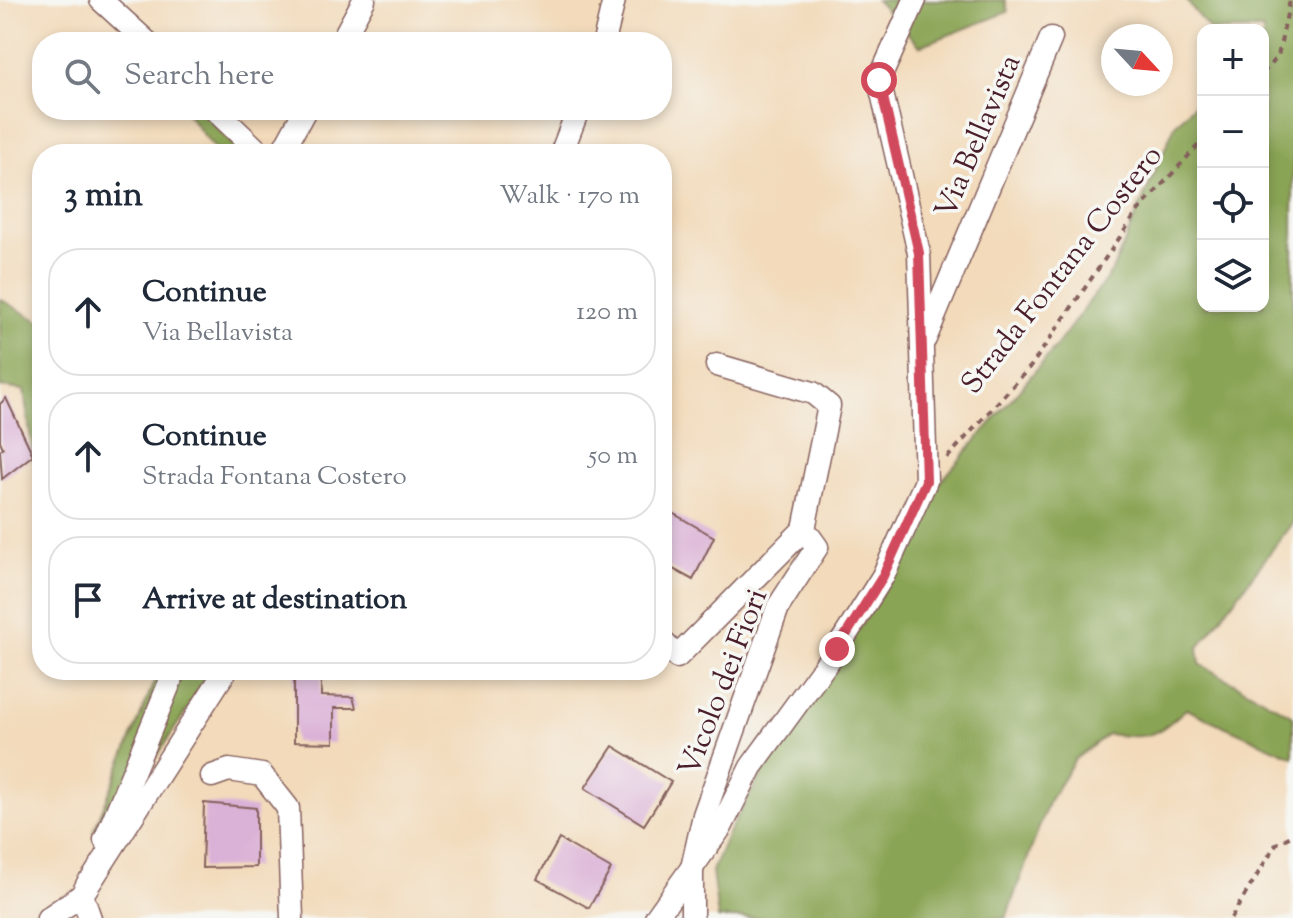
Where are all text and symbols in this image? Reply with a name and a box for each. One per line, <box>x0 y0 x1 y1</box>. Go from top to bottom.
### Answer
north arrow <box>1101 24 1173 96</box>
map controls <box>1197 24 1269 312</box>
button: + <box>1197 24 1269 96</box>
search box <box>32 32 672 120</box>
street label: Via Bellavista <box>925 48 1033 226</box>
icon: search <box>60 54 104 98</box>
text: Search here <box>124 55 274 98</box>
route start <box>861 62 897 98</box>
button: − <box>1197 96 1269 168</box>
street label: Strada Fontana Costero <box>952 137 1174 404</box>
button: locate <box>1197 168 1269 240</box>
text: 3 min <box>64 172 143 221</box>
text: Walk · 170 m <box>499 178 640 215</box>
button: layers <box>1197 240 1269 312</box>
text: Continue <box>142 272 267 315</box>
icon: ahead <box>66 290 110 334</box>
text: 120 m <box>576 294 638 331</box>
text: Via Bellavista <box>142 315 293 352</box>
text: Continue <box>142 416 267 459</box>
icon: ahead <box>66 434 110 478</box>
text: 50 m <box>588 438 638 475</box>
text: Strada Fontana Costero <box>142 459 407 496</box>
icon: arrive <box>66 578 110 622</box>
text: Arrive at destination <box>142 579 407 622</box>
street label: Vicolo dei Fiori <box>669 583 780 783</box>
route end <box>819 631 855 667</box>

